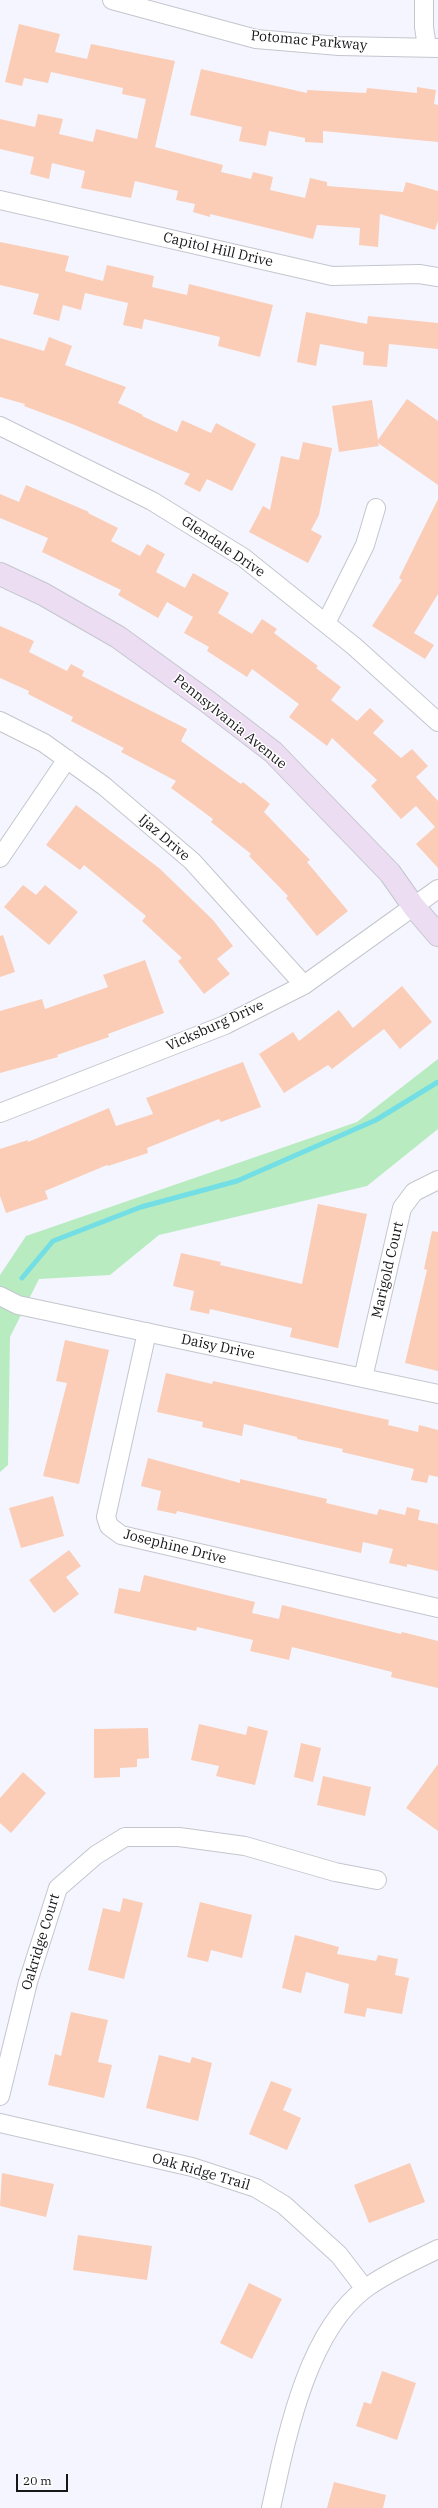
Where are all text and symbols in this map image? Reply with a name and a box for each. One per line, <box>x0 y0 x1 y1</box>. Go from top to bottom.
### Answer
street label: Potomac Parkway <box>250 28 368 54</box>
street label: Capitol Hill Drive <box>161 229 275 271</box>
street label: Glendale Drive <box>178 513 268 581</box>
street label: Pennsylvania Avenue <box>170 671 290 773</box>
street label: Ijaz Drive <box>135 811 193 865</box>
street label: Vicksburg Drive <box>164 997 266 1055</box>
street label: Marigold Court <box>369 1220 407 1320</box>
street label: Daisy Drive <box>180 1331 256 1363</box>
street label: Josephine Drive <box>122 1526 228 1568</box>
street label: Oakridge Court <box>18 1892 64 1992</box>
street label: Oak Ridge Trail <box>150 2150 252 2194</box>
scale bar <box>18 2466 70 2492</box>
text: 20 m <box>23 2473 52 2488</box>

